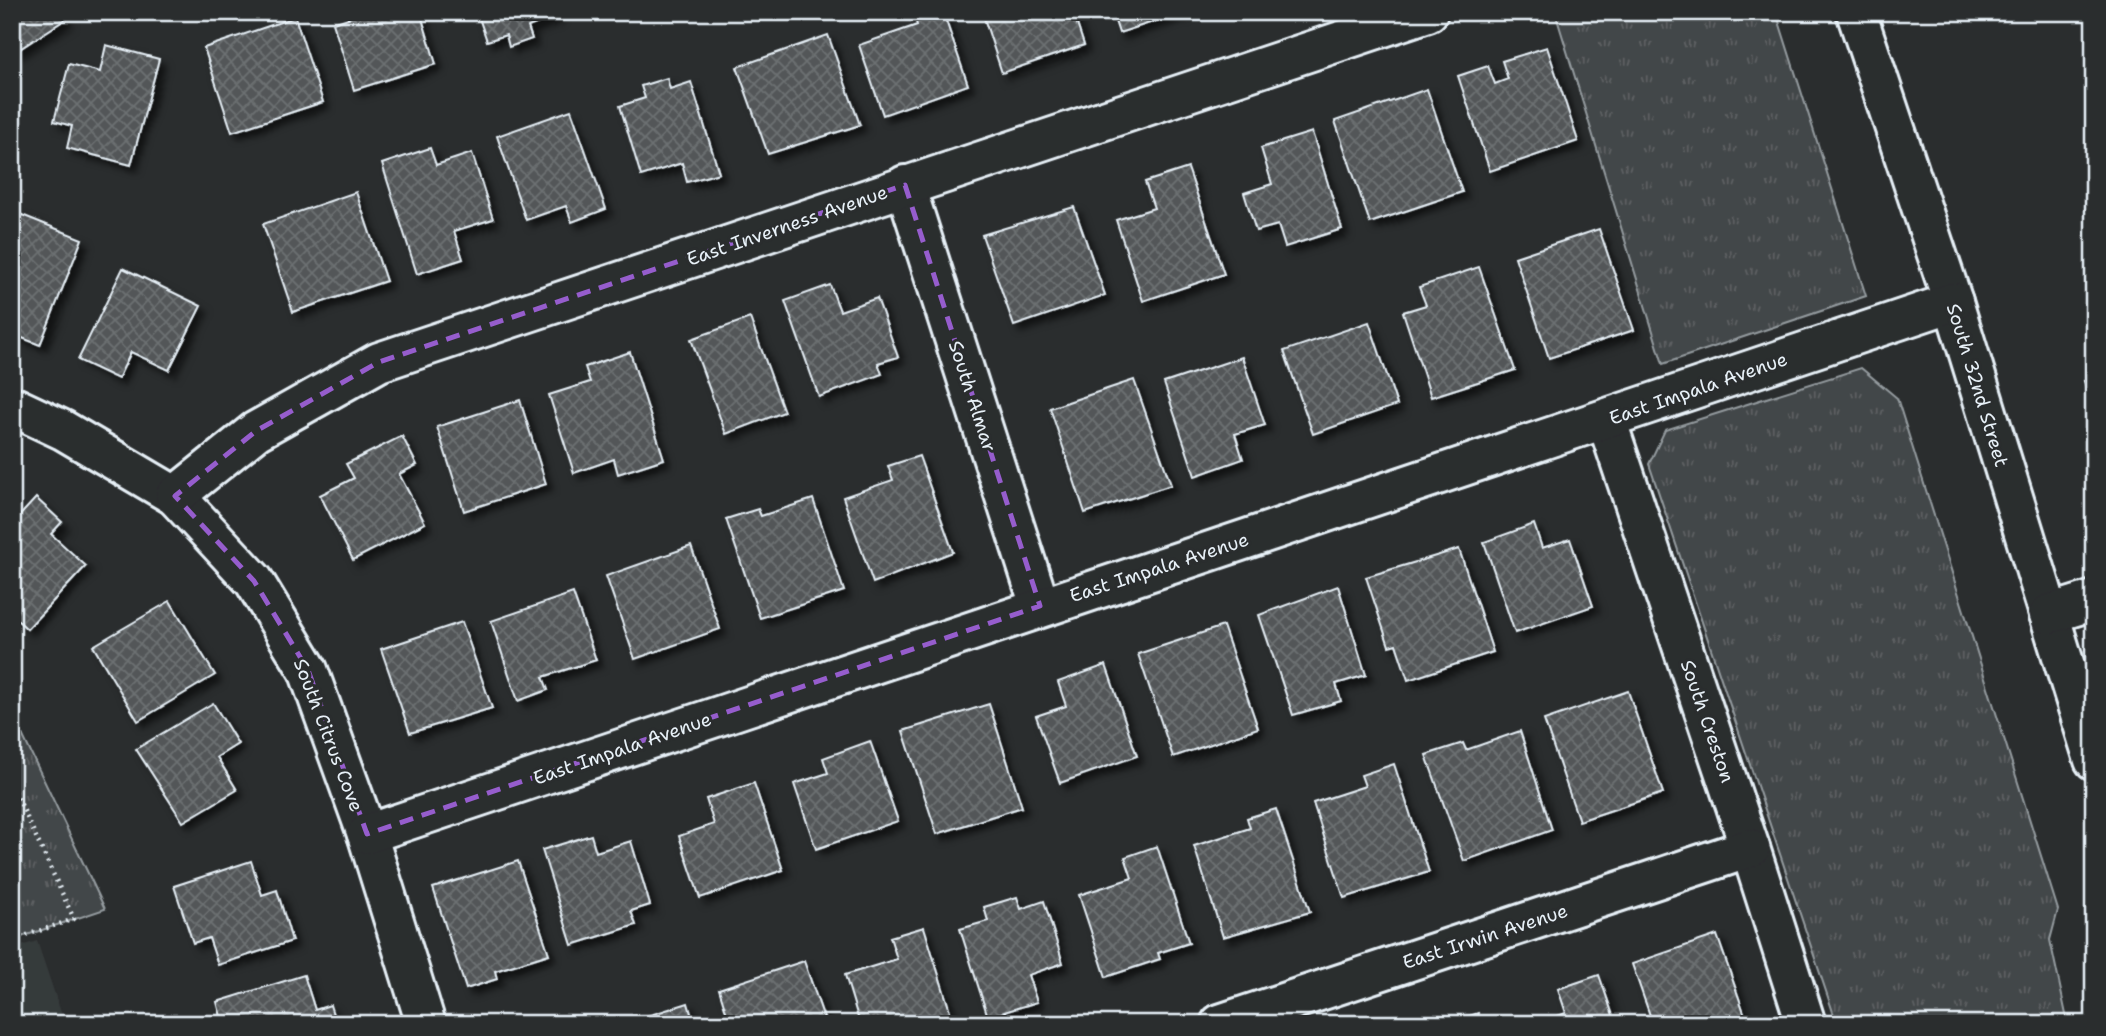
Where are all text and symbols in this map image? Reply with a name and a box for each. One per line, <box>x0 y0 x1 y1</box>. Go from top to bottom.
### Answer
street label: East Inverness Avenue <box>683 179 891 272</box>
street label: South 32nd Street <box>1941 300 2014 470</box>
street label: South Almar <box>943 337 1002 455</box>
street label: East Impala Avenue <box>1606 346 1791 431</box>
street label: East Impala Avenue <box>1066 527 1252 608</box>
street label: South Citrus Cove <box>288 655 369 815</box>
street label: South Creston <box>1675 656 1740 786</box>
street label: East Impala Avenue <box>530 706 715 791</box>
street label: East Irwin Avenue <box>1399 898 1571 975</box>

